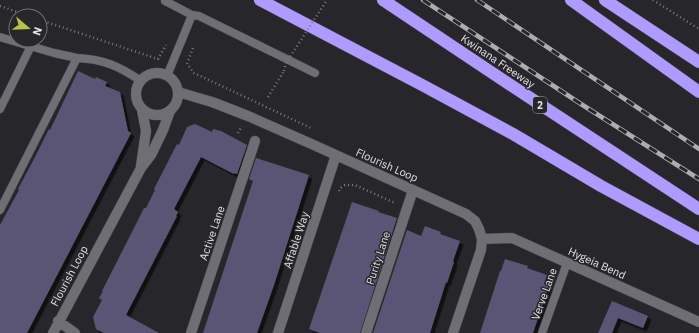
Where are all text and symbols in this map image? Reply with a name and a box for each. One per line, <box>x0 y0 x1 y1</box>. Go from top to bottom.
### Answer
north arrow <box>8 8 48 48</box>
text: N <box>30 25 45 37</box>
street label: Kwinana Freeway <box>458 31 538 91</box>
road number: 2 <box>533 97 547 113</box>
street label: Flourish Loop <box>354 145 420 185</box>
street label: Active Lane <box>196 204 228 262</box>
street label: Affable Way <box>280 209 312 270</box>
street label: Purity Lane <box>363 230 393 286</box>
street label: Flourish Loop <box>47 243 91 309</box>
street label: Hygeia Bend <box>566 244 628 282</box>
street label: Verve Lane <box>528 266 560 322</box>

